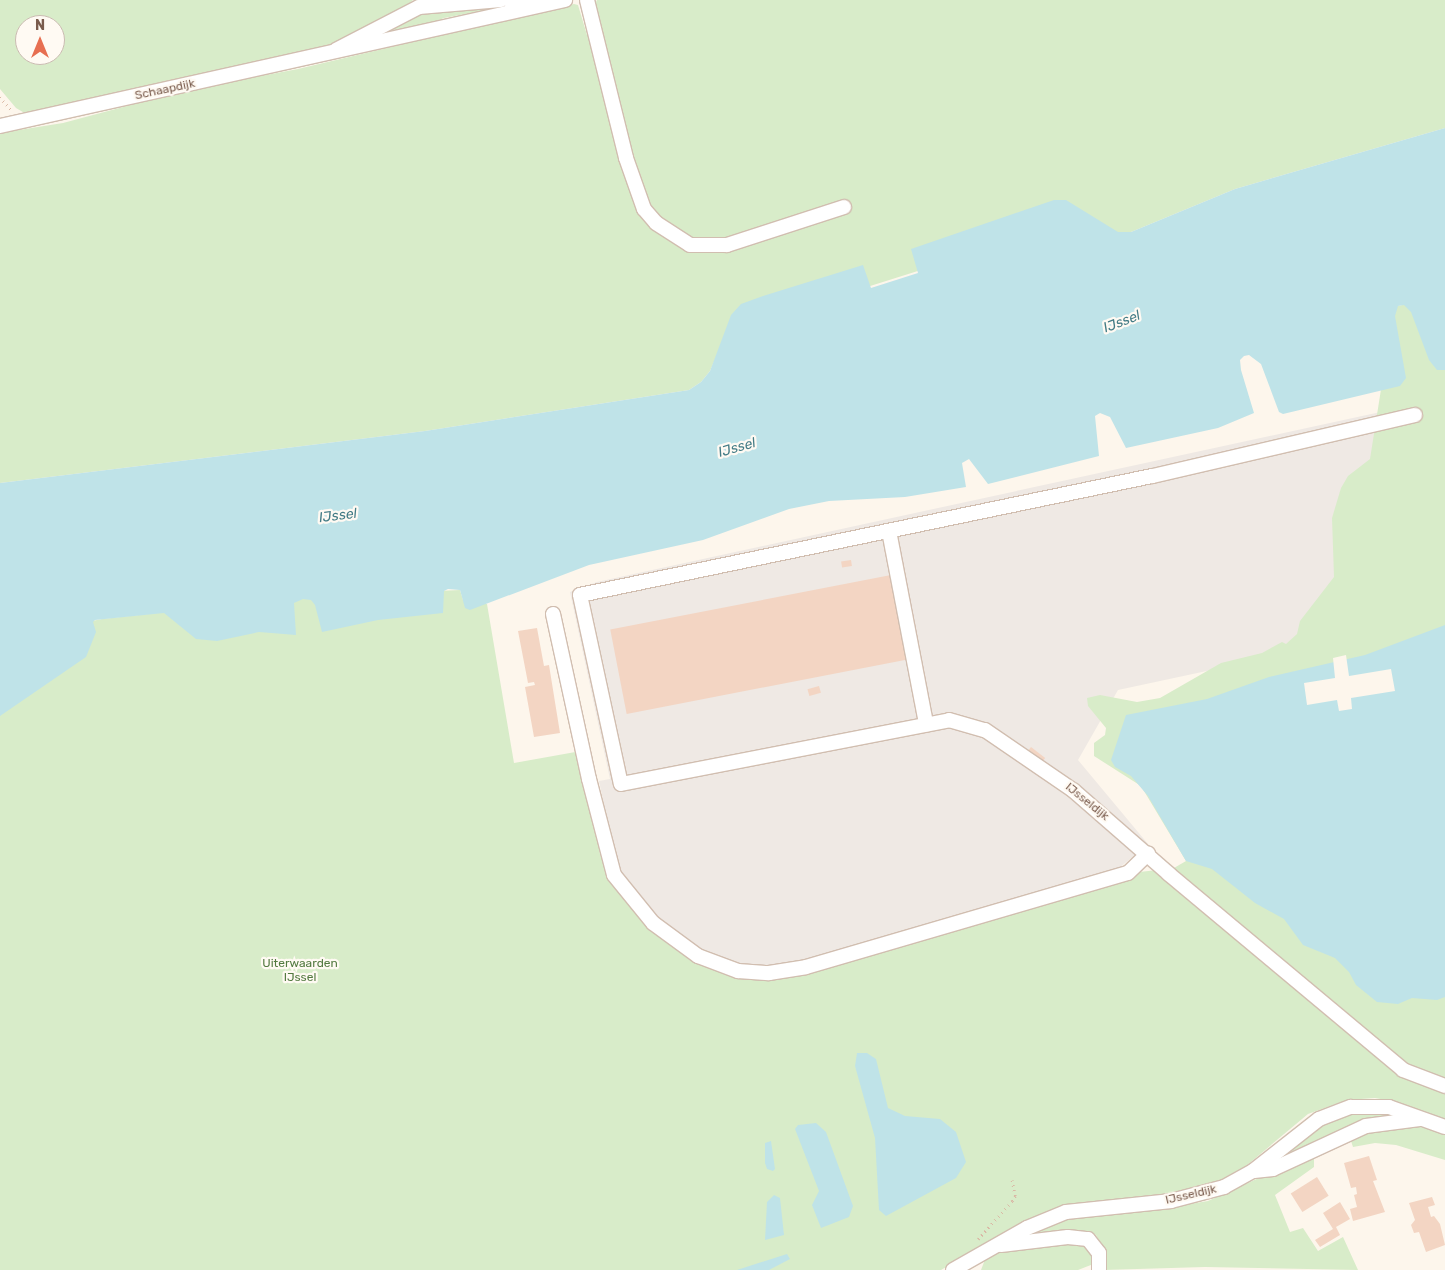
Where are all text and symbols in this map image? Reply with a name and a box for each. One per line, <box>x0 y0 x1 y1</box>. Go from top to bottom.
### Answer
north arrow <box>15 15 65 65</box>
text: N <box>35 17 45 34</box>
street label: Schaapdijk <box>134 77 196 103</box>
water label: IJssel <box>1101 307 1143 337</box>
water label: IJssel <box>716 435 758 461</box>
water label: IJssel <box>318 505 358 527</box>
street label: IJsseldijk <box>1062 780 1112 824</box>
park label: Uiterwaarden IJssel <box>262 957 338 985</box>
street label: IJsseldijk <box>1164 1182 1218 1208</box>

